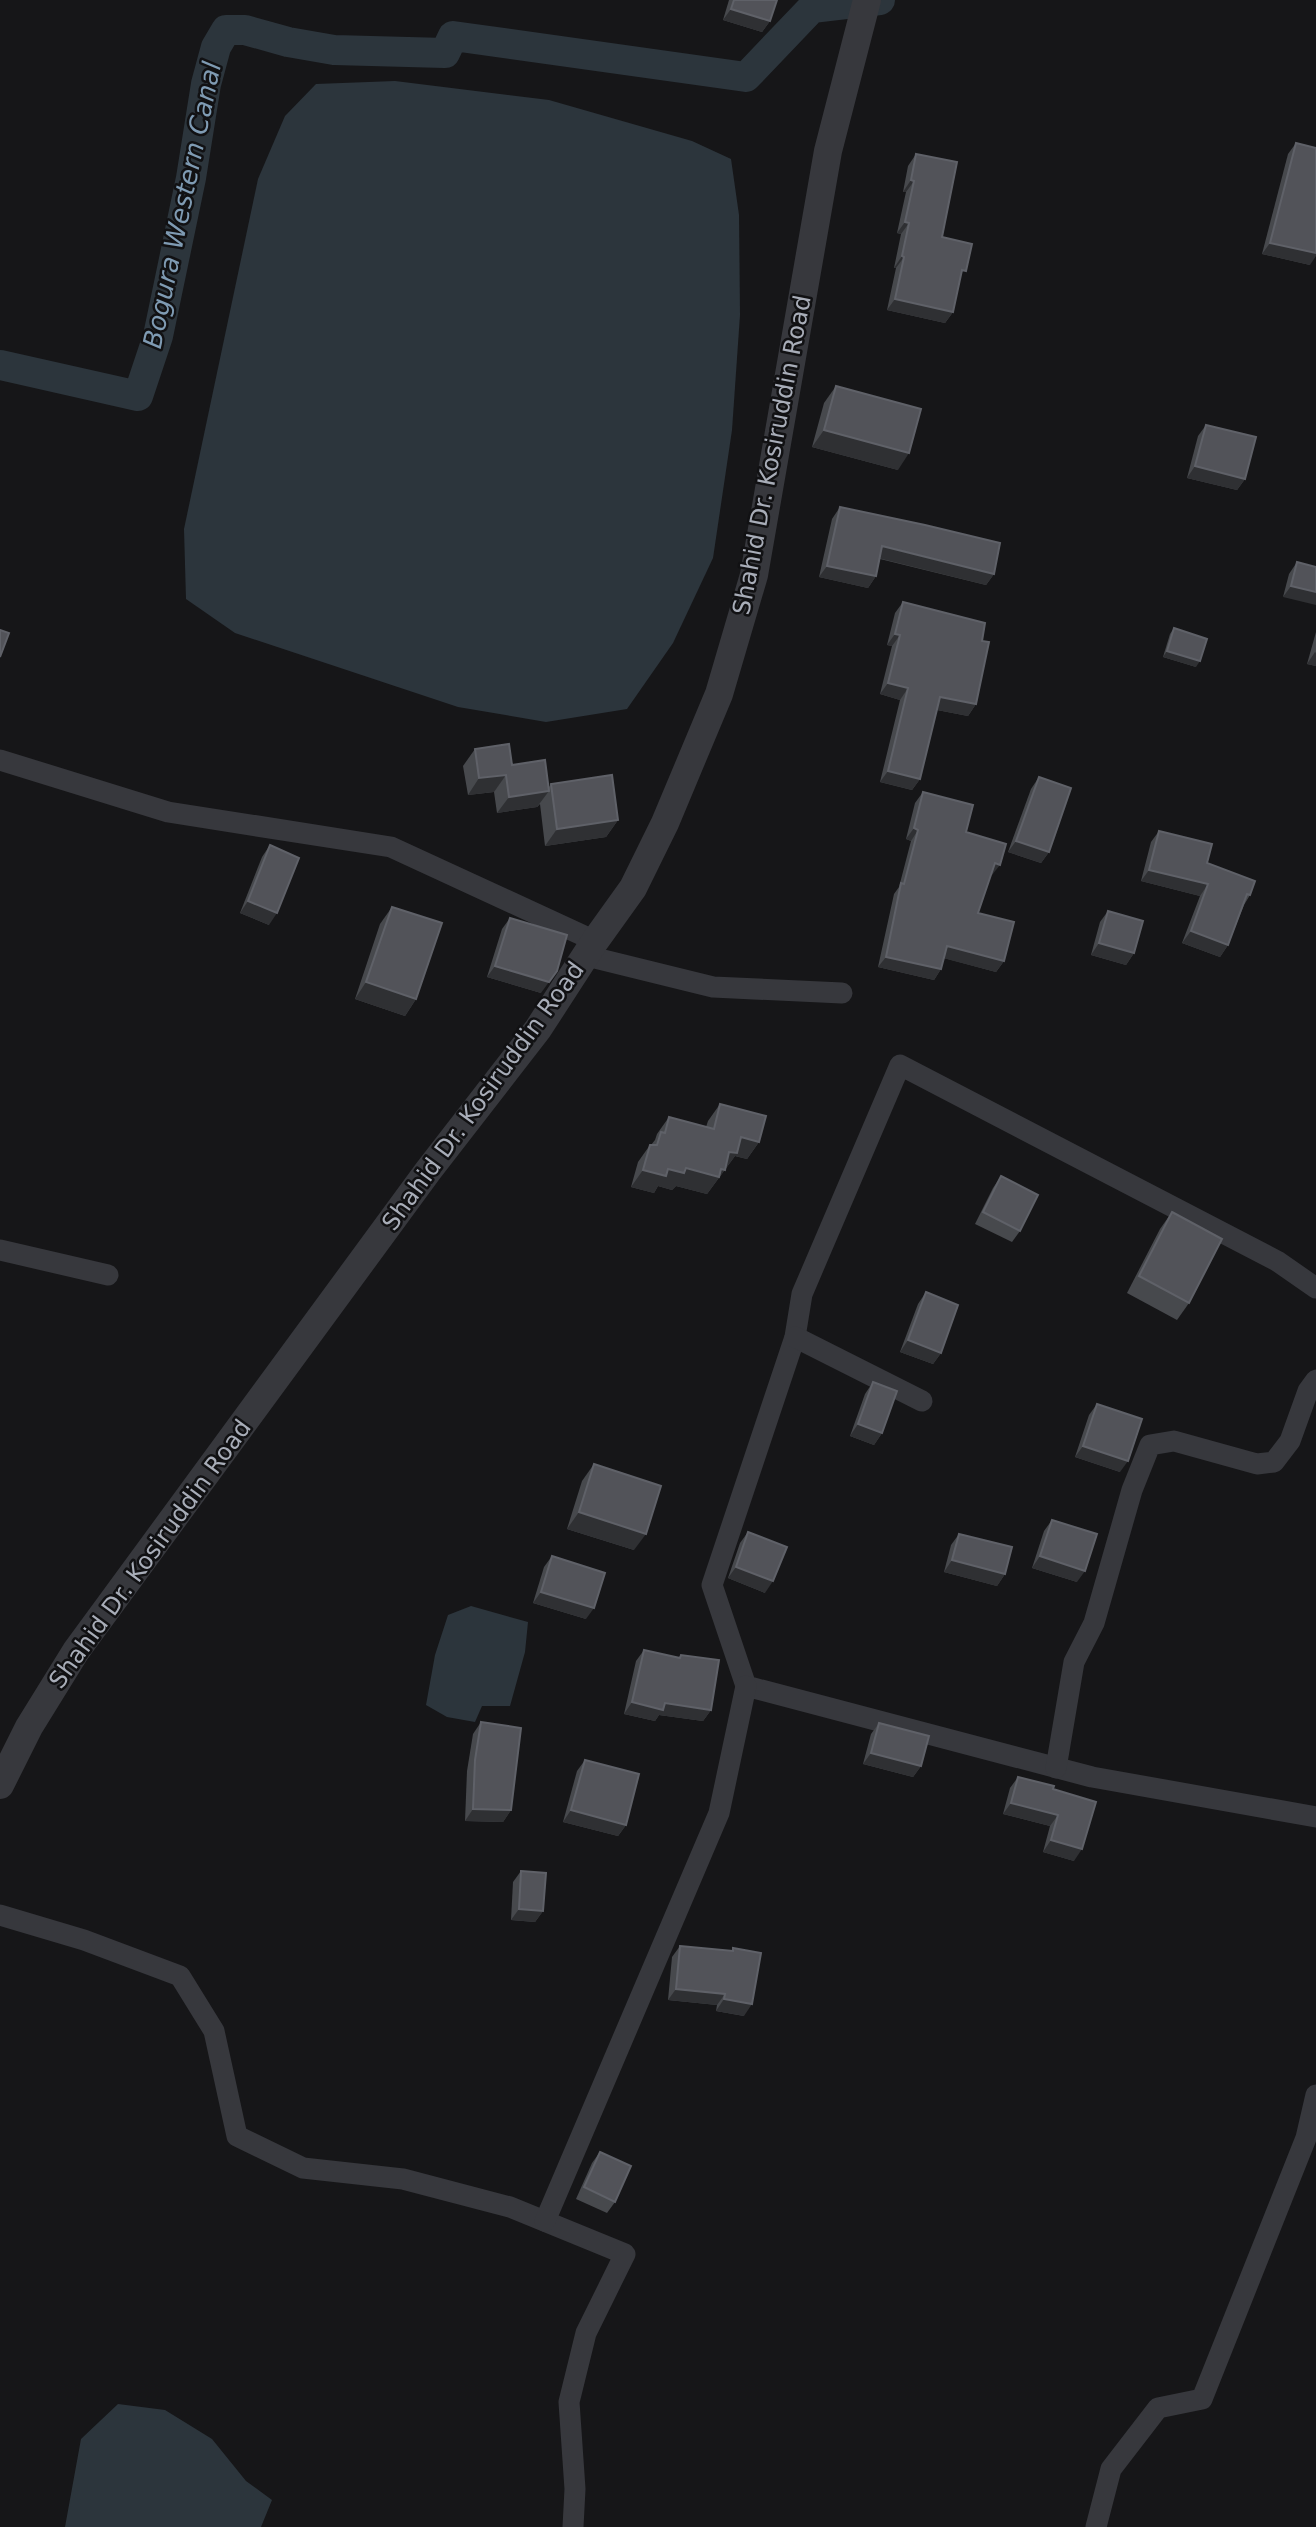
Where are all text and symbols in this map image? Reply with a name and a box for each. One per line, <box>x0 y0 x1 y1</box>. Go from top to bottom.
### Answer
water label: Bogura Western Canal <box>137 58 227 351</box>
street label: Shahid Dr. Kosiruddin Road <box>727 293 817 617</box>
street label: Shahid Dr. Kosiruddin Road <box>376 956 590 1236</box>
street label: Shahid Dr. Kosiruddin Road <box>43 1414 257 1694</box>

